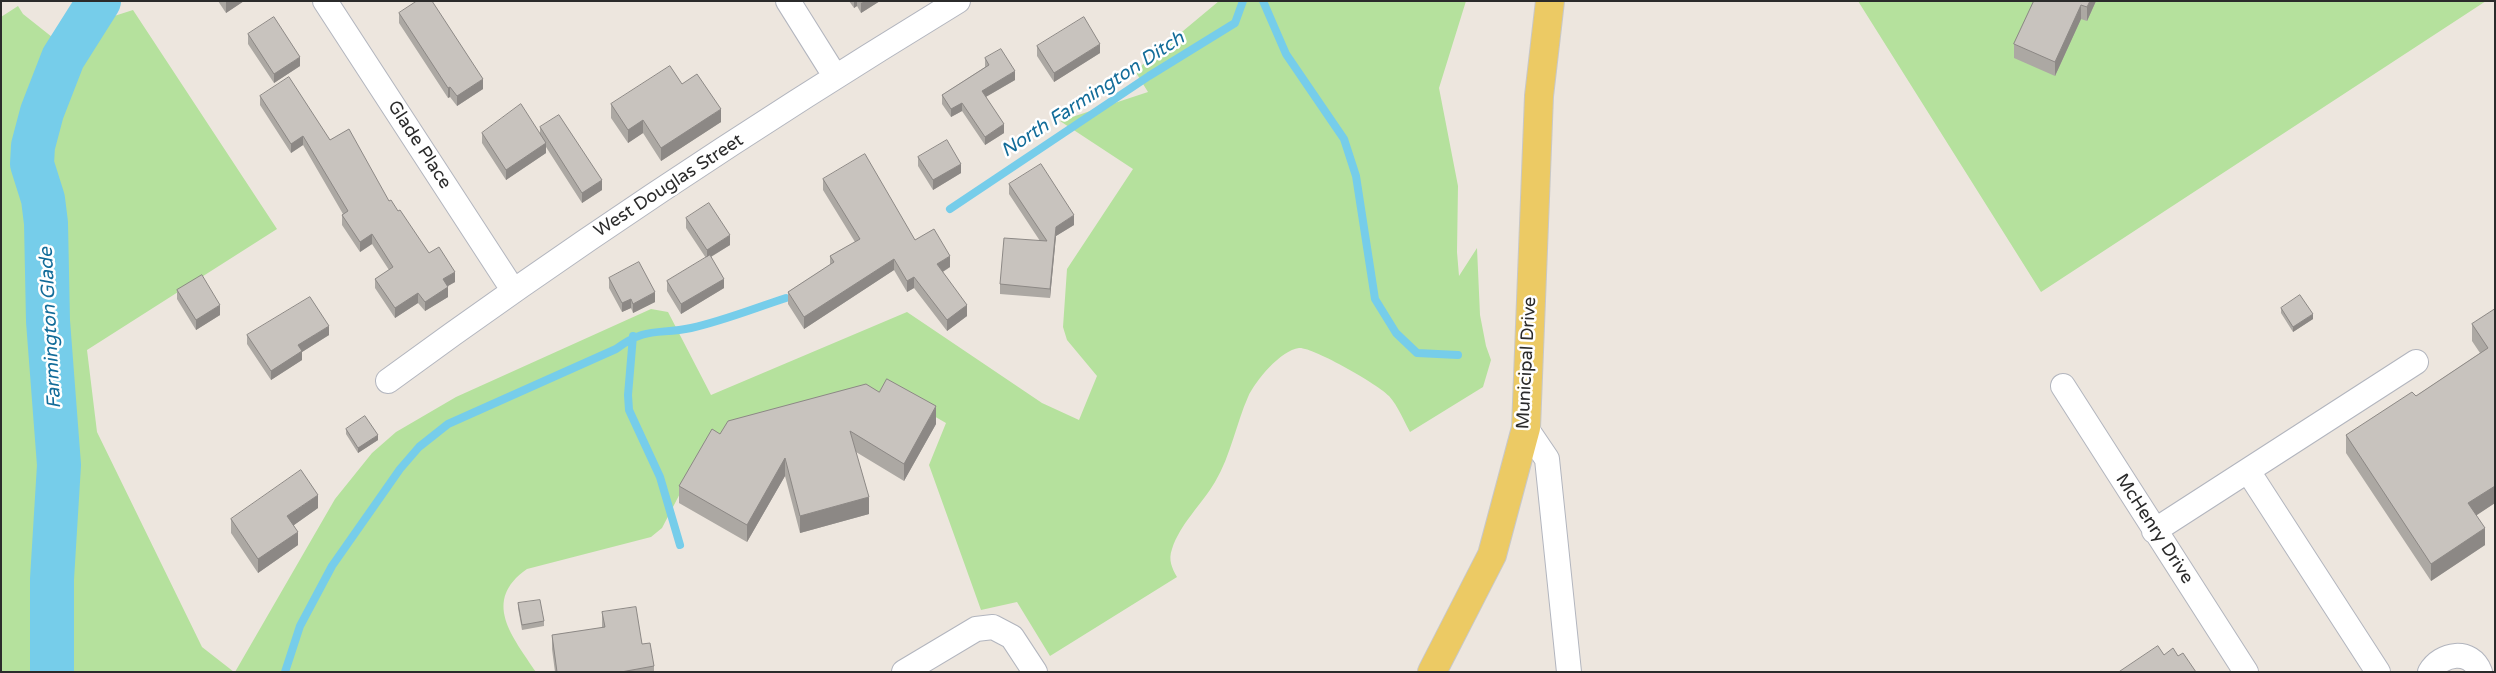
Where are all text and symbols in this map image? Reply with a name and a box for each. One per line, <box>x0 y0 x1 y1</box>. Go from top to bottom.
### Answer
water label: North Farmington Ditch <box>997 27 1189 163</box>
street label: Glade Place <box>383 97 455 193</box>
street label: West Douglas Street <box>590 130 748 242</box>
water label: Farmington Glade <box>35 247 67 409</box>
street label: Municipal Drive <box>1513 296 1541 430</box>
street label: McHenry Drive <box>2110 470 2198 588</box>

